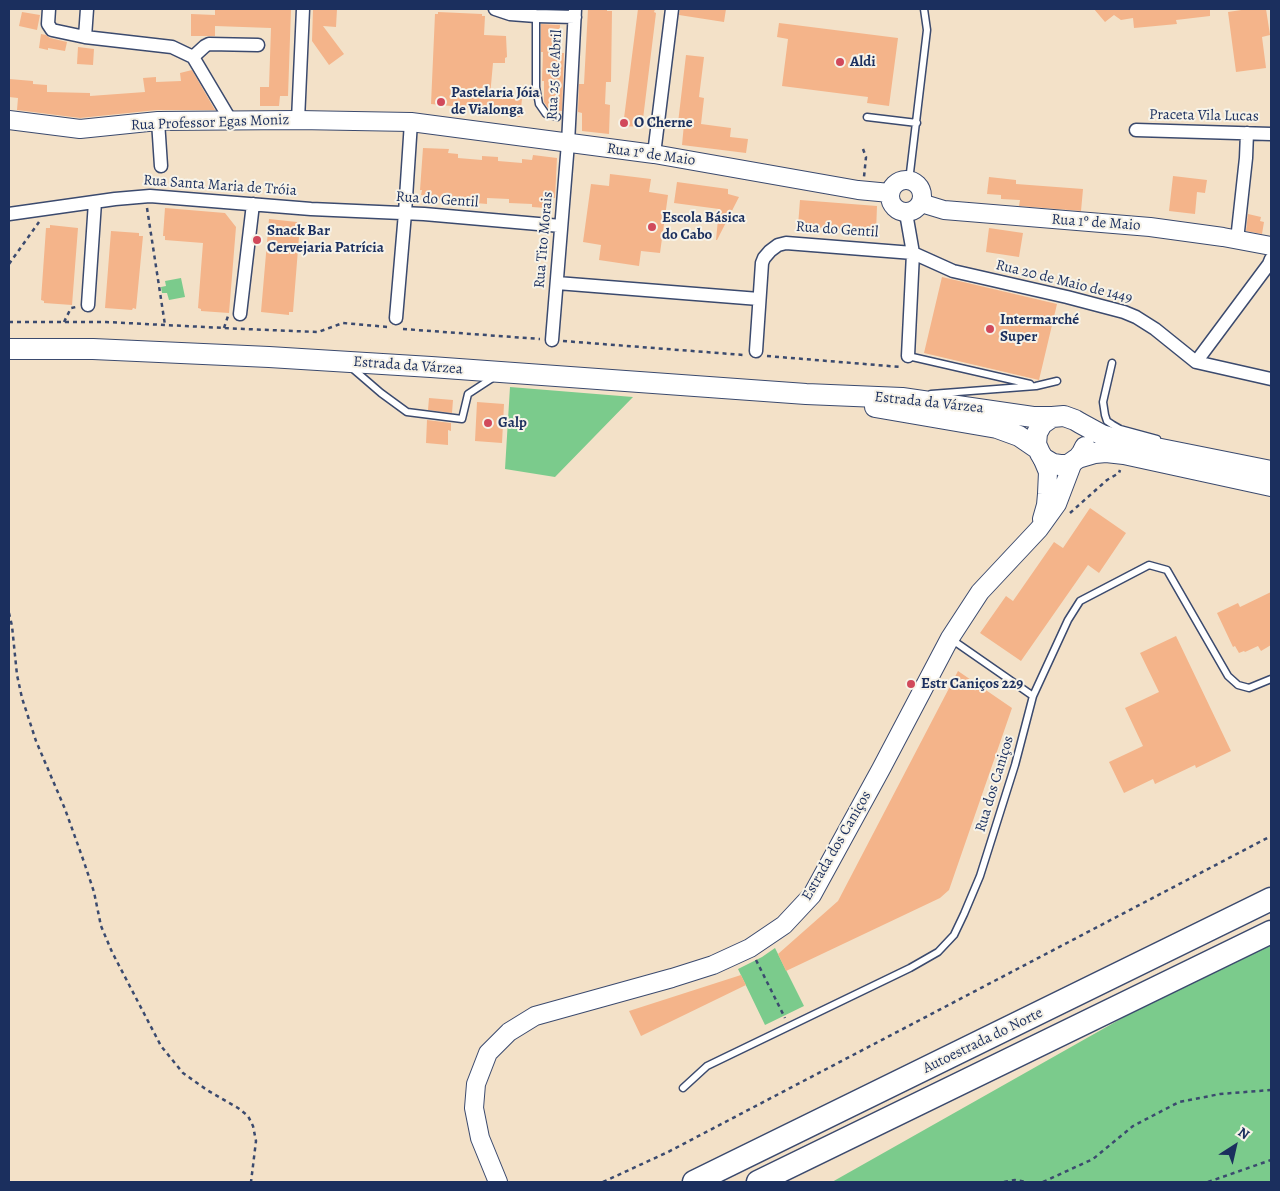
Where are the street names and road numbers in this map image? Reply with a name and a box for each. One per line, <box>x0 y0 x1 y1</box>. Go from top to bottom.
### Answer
street label: Rua 25 de Abril <box>544 29 566 121</box>
street label: Praceta Vila Lucas <box>1149 106 1259 126</box>
street label: Rua Professor Egas Moniz <box>131 111 289 135</box>
street label: Rua 1º de Maio <box>606 140 696 170</box>
street label: Rua Santa Maria de Tróia <box>143 172 297 200</box>
street label: Rua do Gentil <box>395 188 479 212</box>
street label: Rua Tito Morais <box>531 191 557 289</box>
street label: Rua 1º de Maio <box>1051 211 1141 235</box>
street label: Rua do Gentil <box>795 218 879 242</box>
street label: Rua 20 de Maio de 1449 <box>994 256 1134 308</box>
street label: Estrada da Várzea <box>353 353 463 379</box>
street label: Estrada da Várzea <box>873 388 985 418</box>
street label: Rua dos Caniços <box>972 734 1018 834</box>
street label: Estrada dos Caniços <box>798 788 876 904</box>
street label: Autoestrada do Norte <box>920 1004 1046 1078</box>

